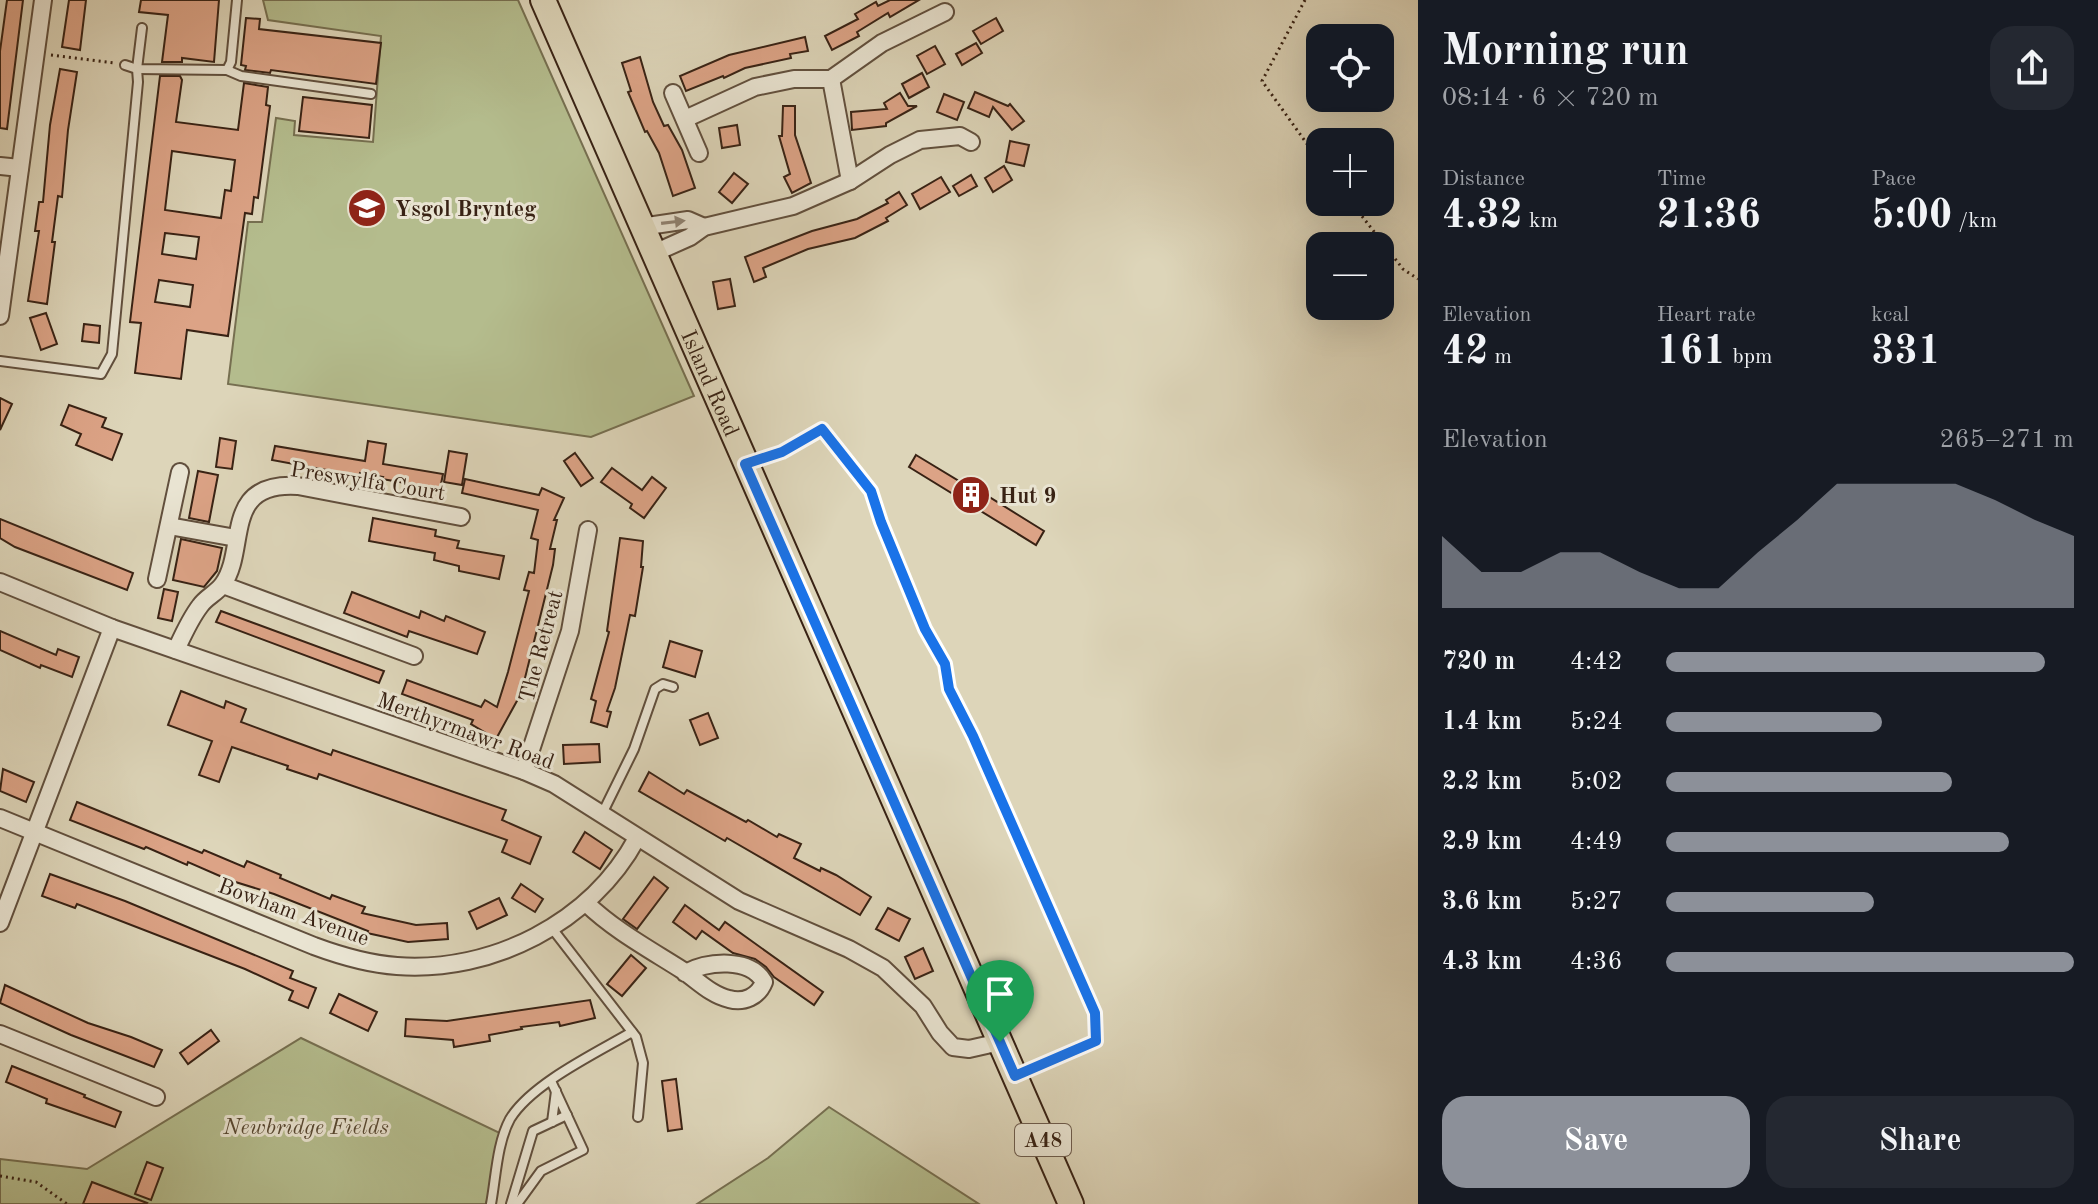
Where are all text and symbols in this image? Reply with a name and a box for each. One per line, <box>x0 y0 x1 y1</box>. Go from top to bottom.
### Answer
map controls <box>1306 24 1394 320</box>
button: locate <box>1306 24 1394 112</box>
button: share <box>1990 26 2074 110</box>
text: Morning run <box>1442 30 1689 74</box>
text: 08:14 · 6 × 720 m <box>1442 85 1659 111</box>
button: + <box>1306 128 1394 216</box>
text: Distance <box>1442 168 1525 190</box>
text: Time <box>1657 168 1706 190</box>
text: Pace <box>1871 168 1916 190</box>
school or university icon: Ysgol Brynteg <box>346 187 388 229</box>
text: 4.32 <box>1442 197 1523 237</box>
text: 21:36 <box>1657 197 1761 237</box>
text: 5:00 <box>1871 197 1952 237</box>
place label: Ysgol Brynteg <box>395 199 536 221</box>
text: km <box>1523 210 1558 232</box>
text: /km <box>1952 210 1997 232</box>
one-way arrow <box>661 215 686 228</box>
button: − <box>1306 232 1394 320</box>
text: Elevation <box>1442 304 1532 326</box>
text: Heart rate <box>1657 304 1756 326</box>
text: kcal <box>1871 304 1909 326</box>
street label: Island Road <box>676 327 742 440</box>
text: 42 <box>1442 333 1488 373</box>
text: 161 <box>1657 333 1726 373</box>
text: 331 <box>1871 333 1941 373</box>
text: m <box>1488 346 1512 368</box>
text: bpm <box>1726 346 1773 368</box>
text: Elevation <box>1442 427 1548 453</box>
text: 265–271 m <box>1939 427 2074 453</box>
street label: Preswylfa Court <box>289 459 447 505</box>
building icon: Hut 9 <box>950 474 992 516</box>
place label: Hut 9 <box>999 486 1056 508</box>
street label: The Retreat <box>516 588 567 705</box>
text: 720 m <box>1442 649 1515 675</box>
text: 4:42 <box>1570 649 1623 675</box>
street label: Merthyrmawr Road <box>374 690 557 774</box>
text: 1.4 km <box>1442 709 1522 735</box>
text: 5:24 <box>1570 709 1623 735</box>
text: 2.2 km <box>1442 769 1522 795</box>
text: 5:02 <box>1570 769 1623 795</box>
text: 2.9 km <box>1442 829 1522 855</box>
text: 4:49 <box>1570 829 1623 855</box>
street label: Bowham Avenue <box>215 875 372 950</box>
text: 3.6 km <box>1442 889 1522 915</box>
text: 5:27 <box>1570 889 1623 915</box>
text: 4.3 km <box>1442 949 1522 975</box>
text: 4:36 <box>1570 949 1623 975</box>
pin <box>966 960 1034 1042</box>
icon: arrive <box>978 972 1022 1016</box>
button: Save <box>1442 1096 1750 1188</box>
button: Share <box>1766 1096 2074 1188</box>
park label: Newbridge Fields <box>222 1117 389 1139</box>
road number: A48 <box>1015 1124 1071 1156</box>

